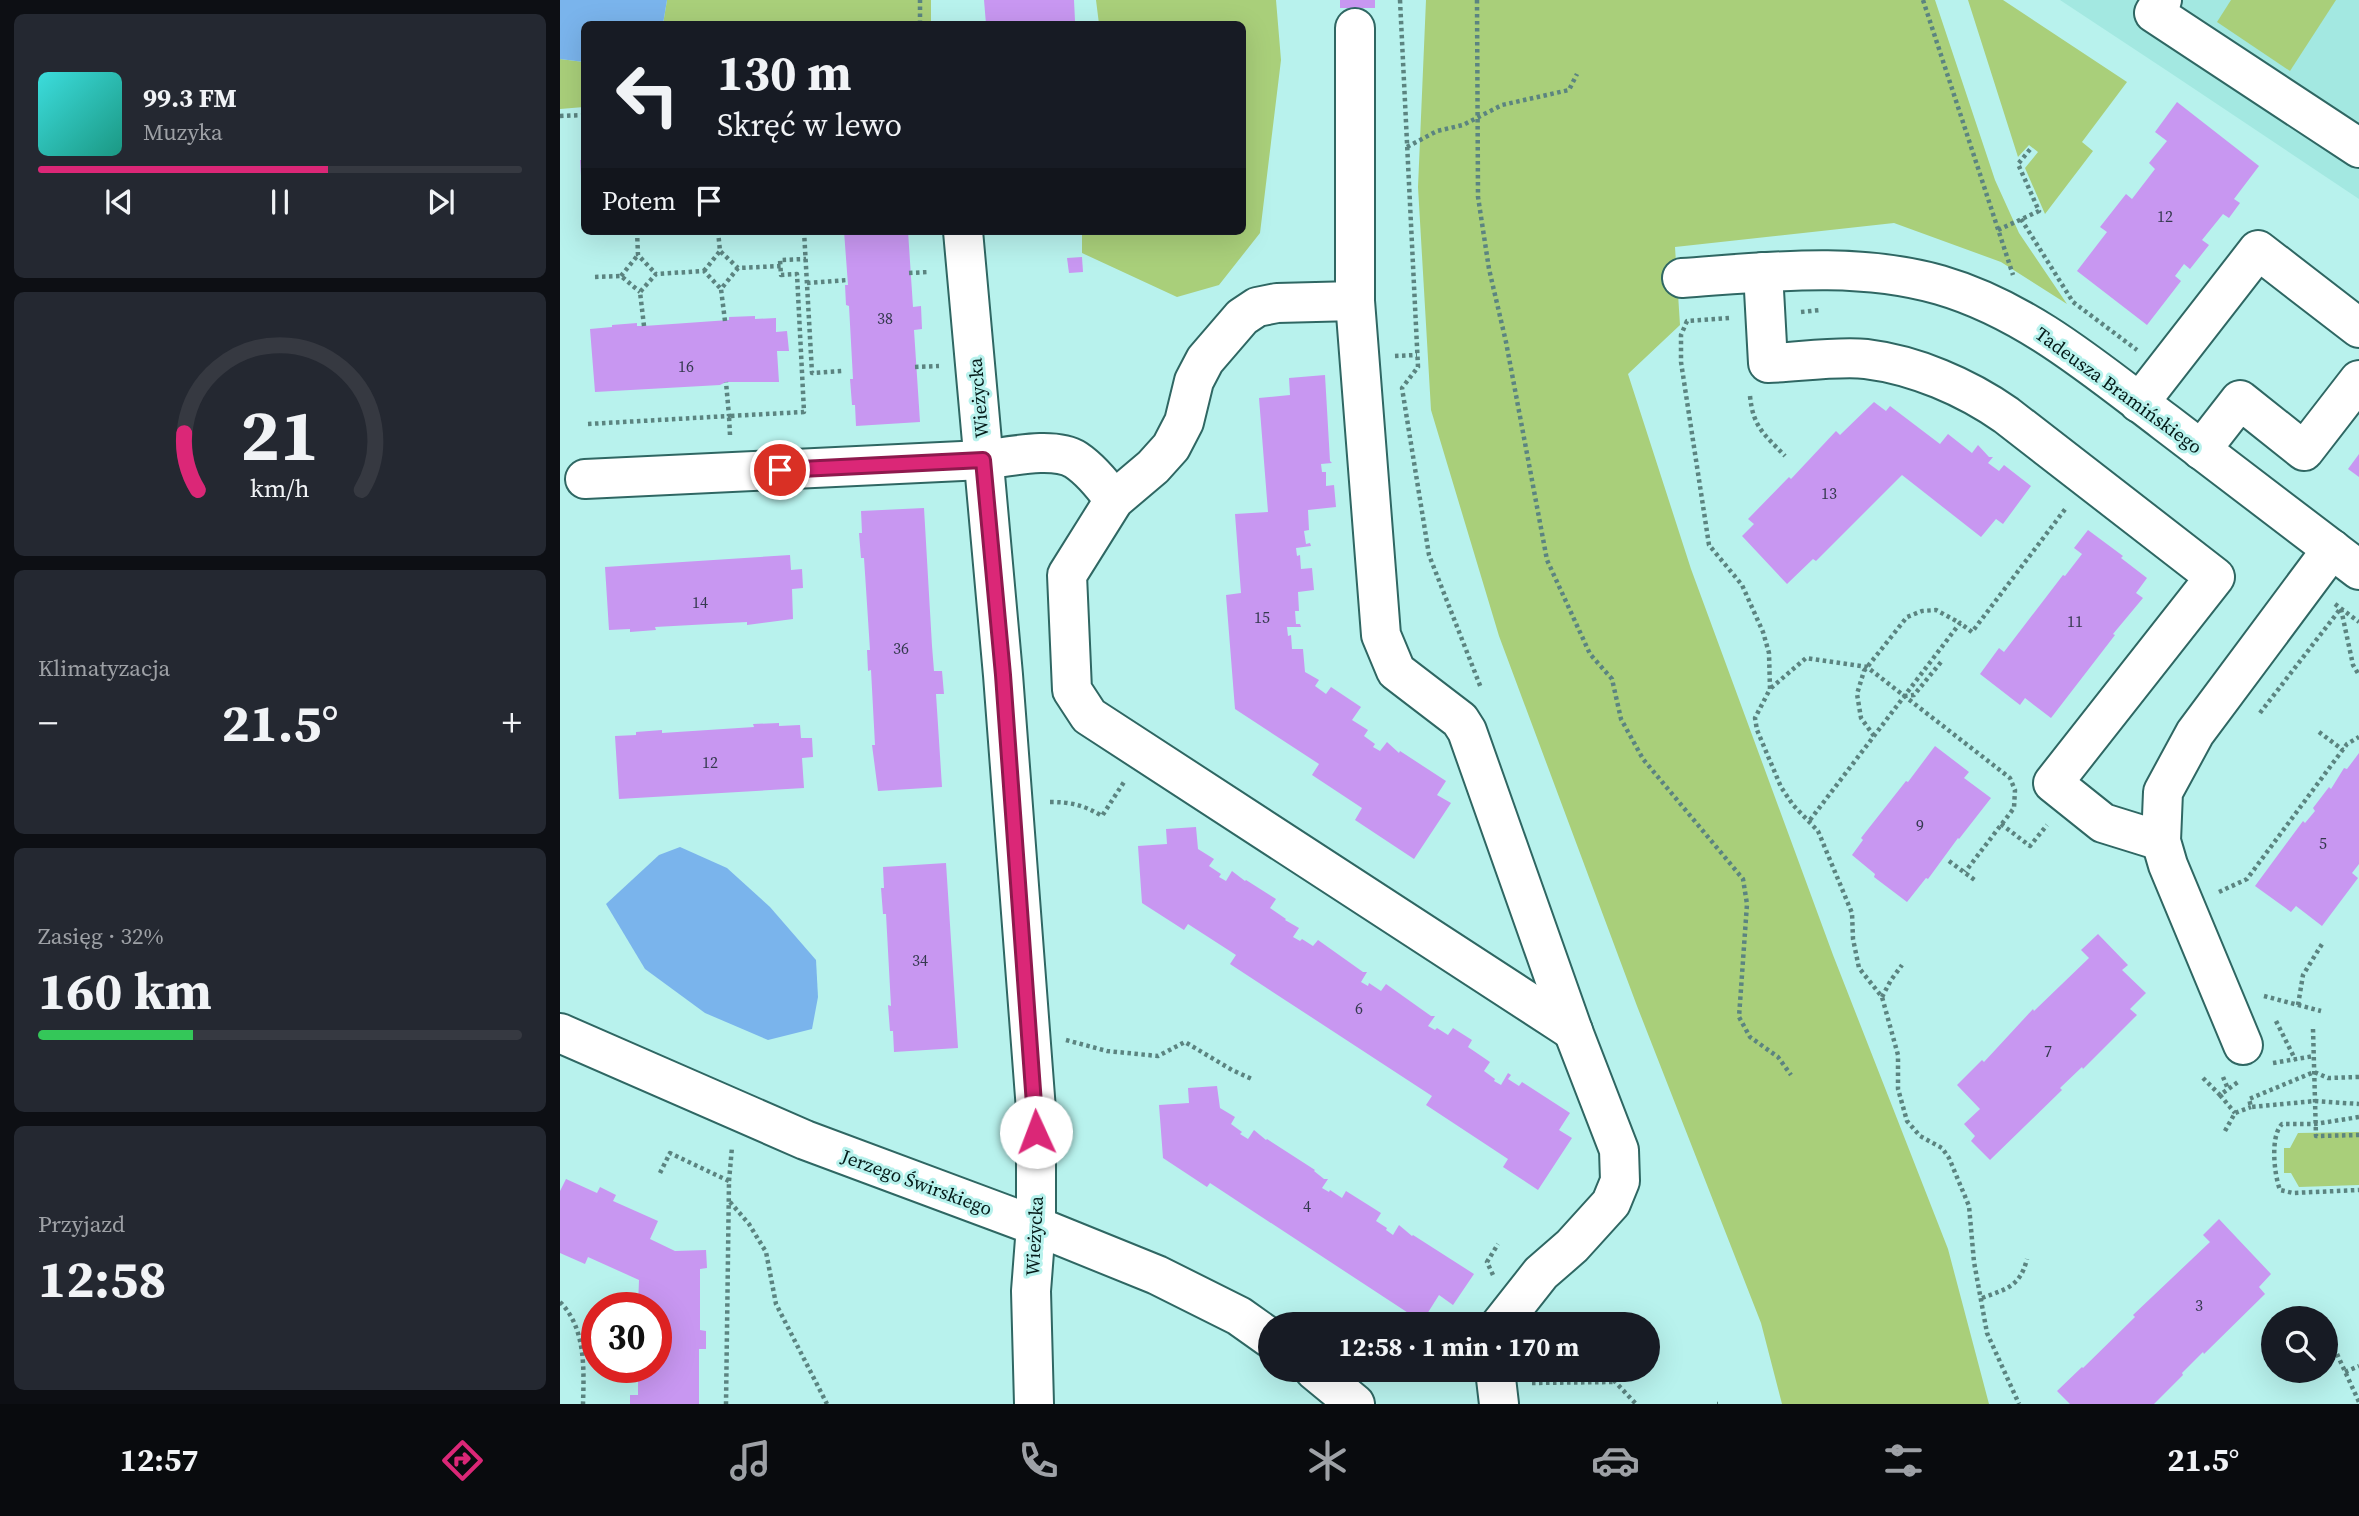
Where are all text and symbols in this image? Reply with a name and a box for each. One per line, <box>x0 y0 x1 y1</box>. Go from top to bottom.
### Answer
text: 130 m <box>717 39 852 106</box>
icon: left <box>602 49 693 140</box>
text: 99.3 FM <box>143 80 237 116</box>
text: Skręć w lewo <box>717 103 902 147</box>
text: Muzyka <box>143 116 223 148</box>
icon: arrive <box>690 182 728 220</box>
icon: previous <box>100 183 138 221</box>
icon: pause <box>261 183 299 221</box>
icon: next <box>422 183 460 221</box>
text: Potem <box>602 183 676 219</box>
house number: 12 <box>2157 205 2173 227</box>
house number: 38 <box>877 307 893 329</box>
street label: Tadeusza Bramińskiego <box>2030 321 2208 459</box>
house number: 16 <box>678 355 694 377</box>
street label: Wieżycka <box>962 357 994 439</box>
text: 21 <box>241 385 319 484</box>
pin <box>750 440 810 500</box>
icon: arrive <box>761 451 799 489</box>
text: km/h <box>250 471 310 505</box>
house number: 13 <box>1821 482 1837 504</box>
house number: 14 <box>692 591 708 613</box>
house number: 15 <box>1254 606 1270 628</box>
house number: 11 <box>2067 610 2083 632</box>
house number: 36 <box>893 637 909 659</box>
text: Klimatyzacja <box>38 652 170 684</box>
text: 21.5° <box>221 687 339 758</box>
text: − <box>38 697 58 749</box>
text: + <box>502 697 522 749</box>
house number: 12 <box>702 751 718 773</box>
house number: 9 <box>1916 814 1924 836</box>
house number: 5 <box>2319 832 2327 854</box>
text: Zasięg · 32% <box>38 920 164 952</box>
house number: 34 <box>912 949 928 971</box>
text: 160 km <box>38 955 212 1026</box>
house number: 6 <box>1355 997 1363 1019</box>
house number: 7 <box>2044 1040 2052 1062</box>
position arrow <box>999 1095 1073 1169</box>
street label: Jerzego Świrskiego <box>837 1142 996 1221</box>
street label: Wieżycka <box>1019 1195 1049 1277</box>
house number: 4 <box>1303 1195 1311 1217</box>
text: Przyjazd <box>38 1208 125 1240</box>
text: 12:58 <box>38 1243 166 1314</box>
speed limit sign: 30 <box>581 1292 672 1383</box>
house number: 3 <box>2195 1294 2203 1316</box>
map controls <box>2261 1306 2338 1383</box>
button: search <box>2261 1306 2338 1383</box>
text: 12:58 · 1 min · 170 m <box>1339 1329 1579 1365</box>
icon: directions <box>438 1436 487 1485</box>
icon: music <box>726 1436 775 1485</box>
icon: phone <box>1014 1436 1063 1485</box>
icon: climate <box>1303 1436 1352 1485</box>
icon: car <box>1591 1436 1640 1485</box>
icon: filters <box>1879 1436 1928 1485</box>
text: 12:57 <box>120 1438 199 1482</box>
text: 21.5° <box>2167 1438 2239 1482</box>

